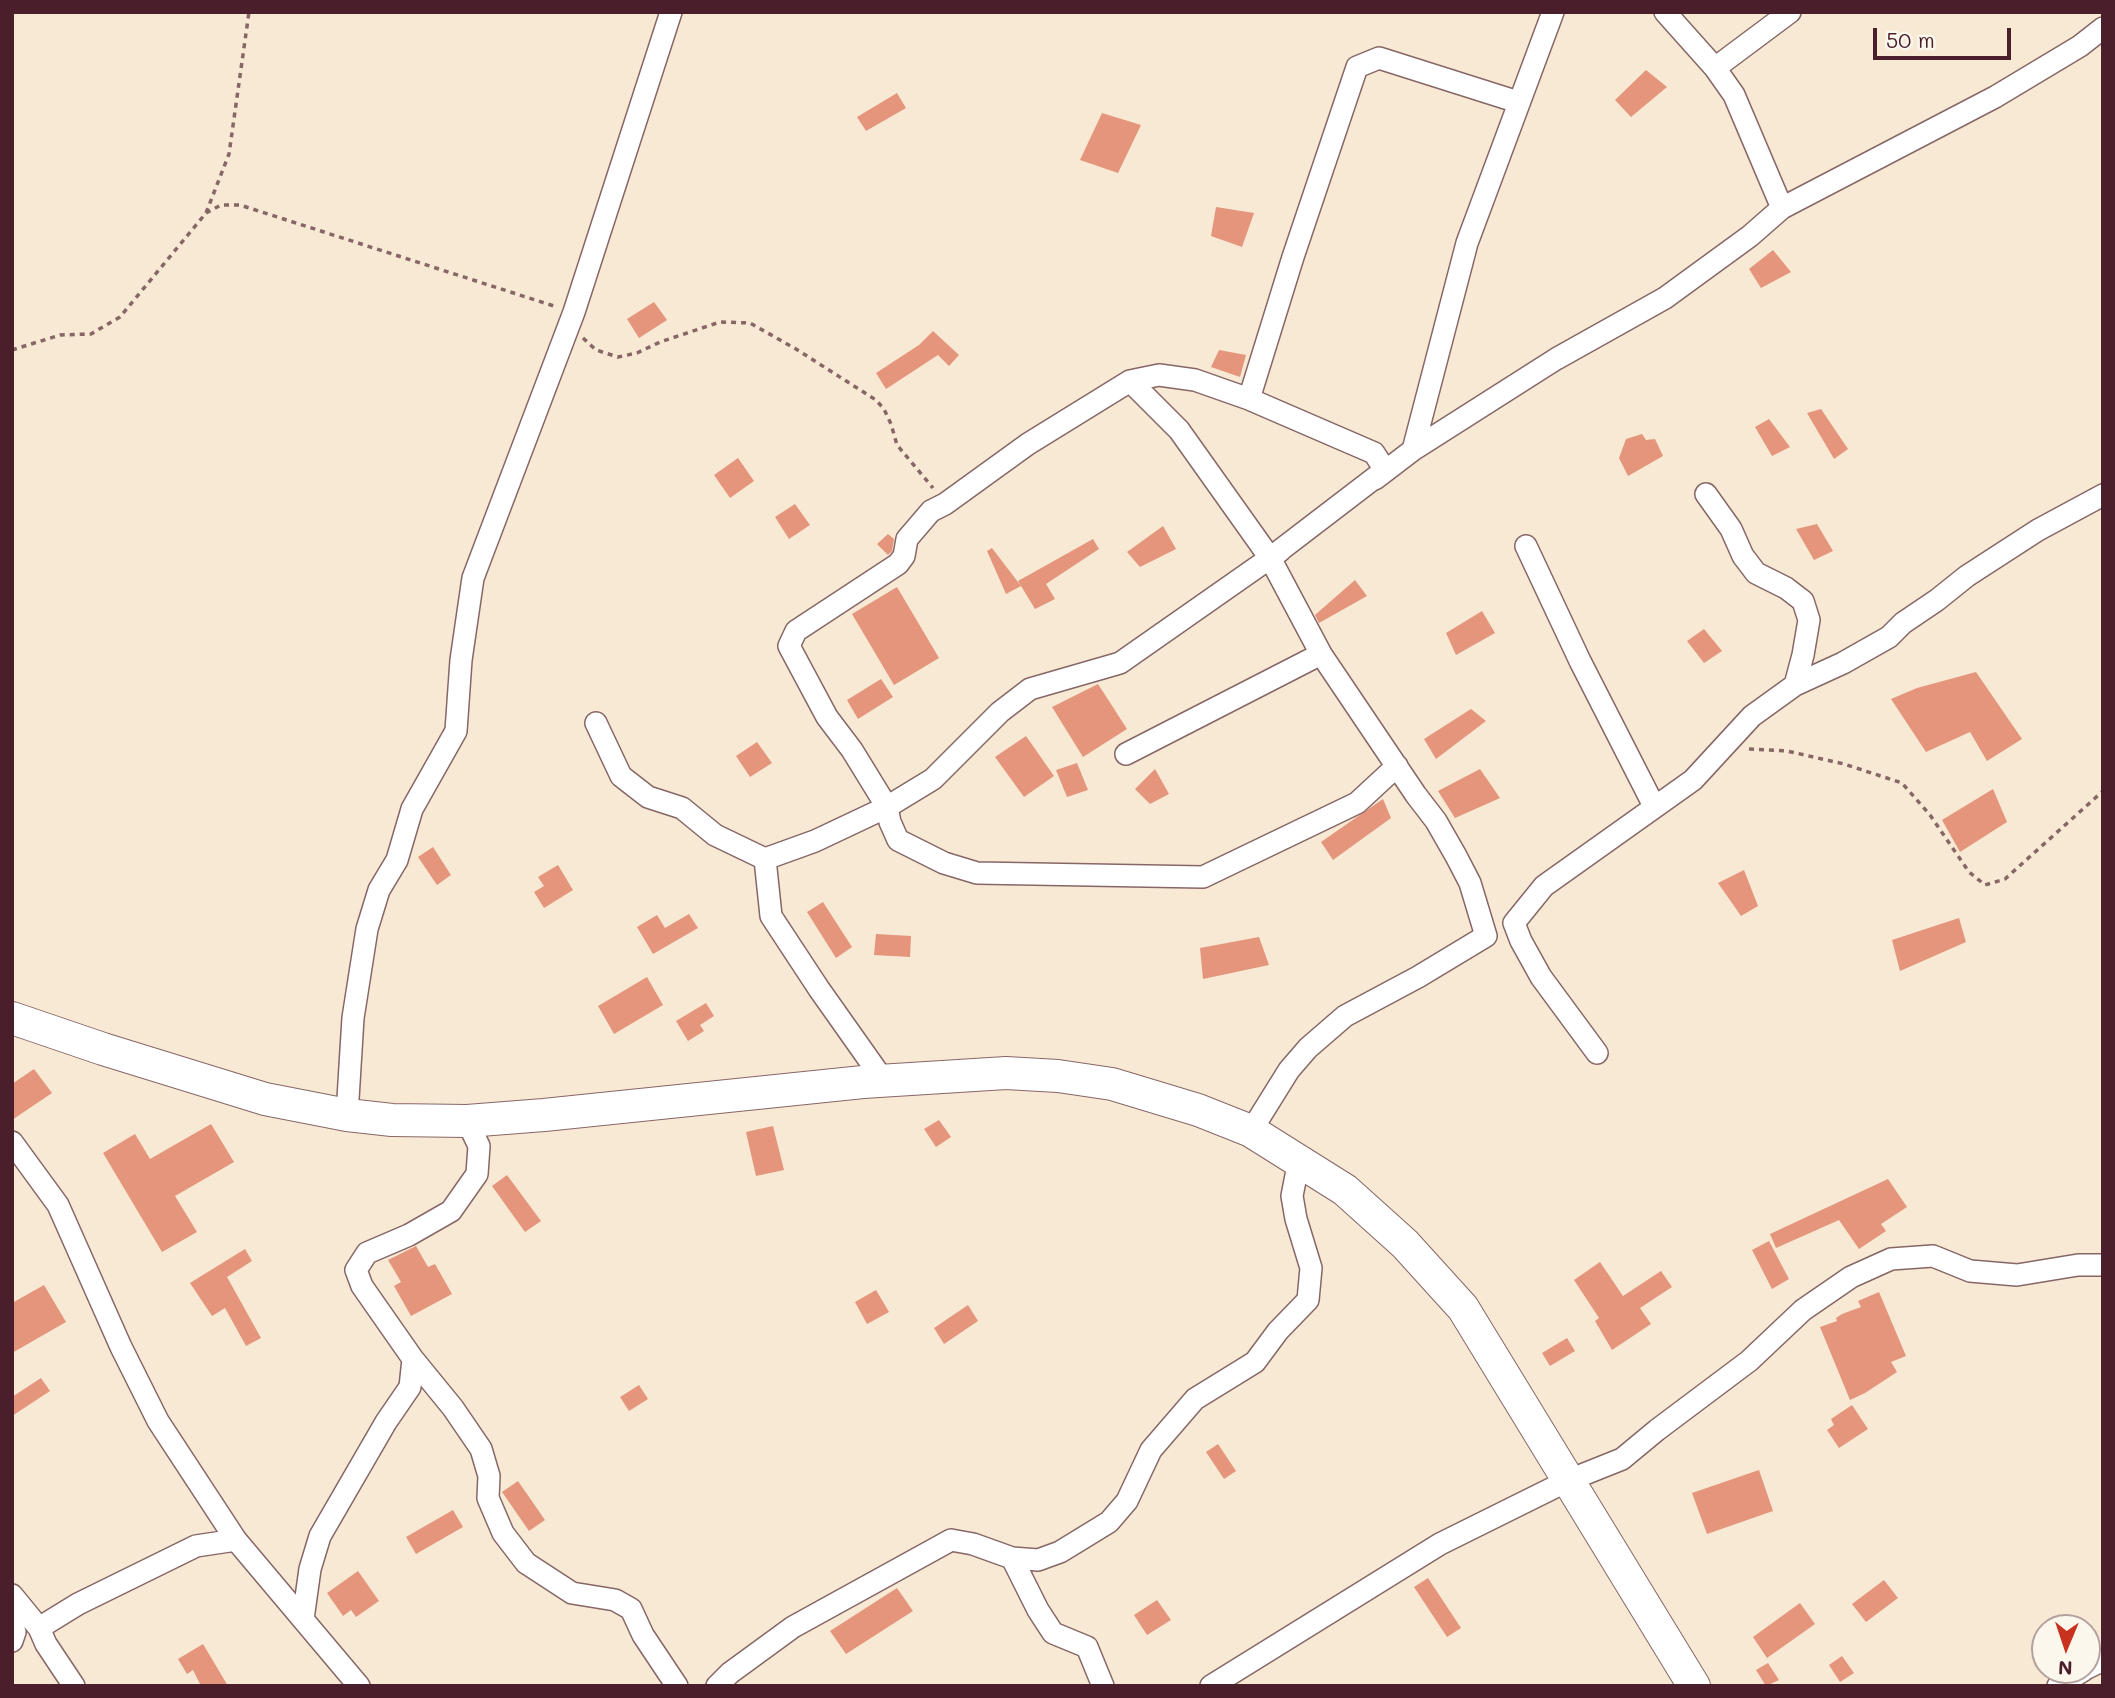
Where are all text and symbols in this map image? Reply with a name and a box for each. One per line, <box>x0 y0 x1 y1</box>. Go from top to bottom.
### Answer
scale bar <box>1877 14 2015 58</box>
text: 50 m <box>1886 26 1935 53</box>
north arrow <box>2031 1614 2101 1684</box>
text: N <box>2058 1656 2073 1681</box>

